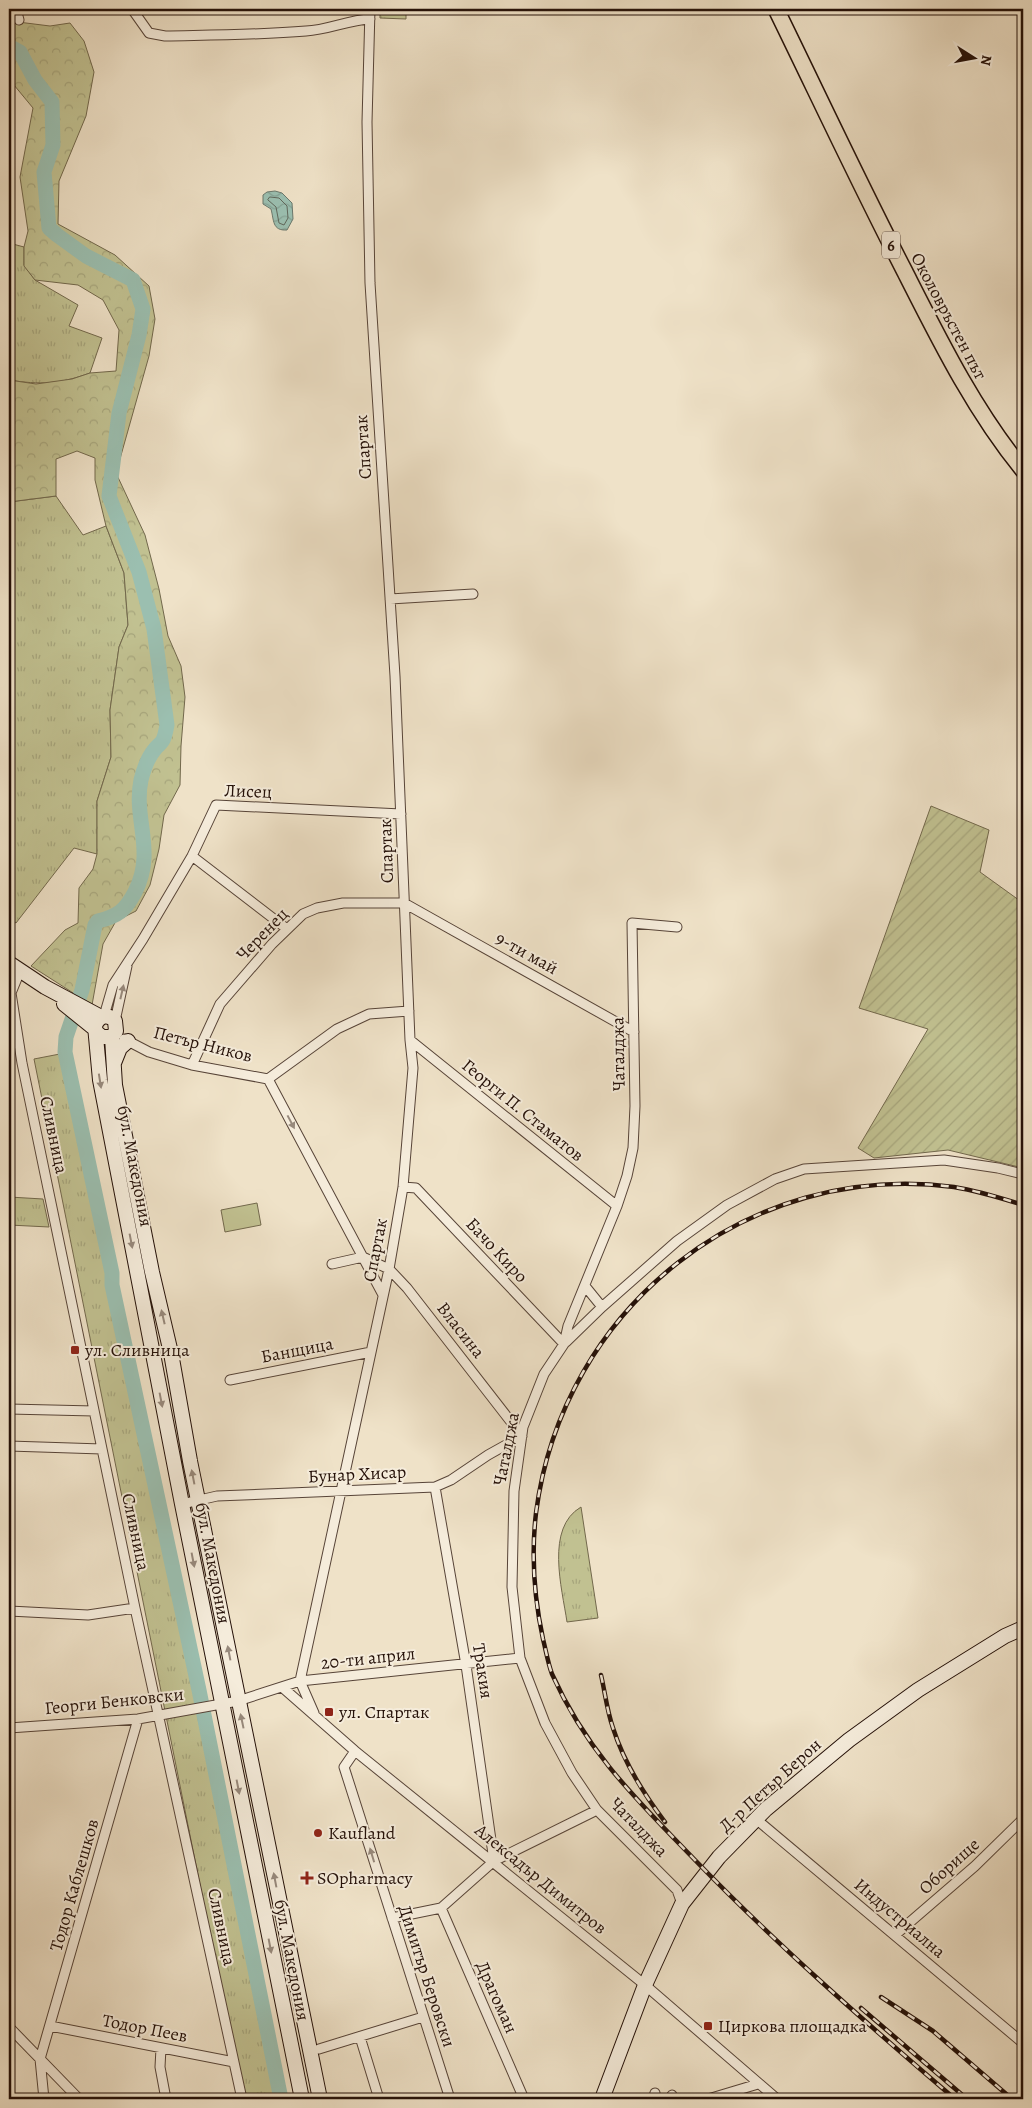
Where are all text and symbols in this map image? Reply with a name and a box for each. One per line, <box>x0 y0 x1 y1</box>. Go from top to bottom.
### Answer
north arrow <box>950 32 1000 82</box>
text: N <box>976 54 997 67</box>
road number: 6 <box>882 232 900 258</box>
street label: Околовръстен път <box>905 248 993 384</box>
street label: Спартак <box>349 414 377 480</box>
street label: Лисец <box>224 778 272 804</box>
street label: Спартак <box>373 818 399 884</box>
street label: Черенец <box>231 902 293 966</box>
street label: 9-ти май <box>491 926 563 980</box>
one-way arrow <box>118 985 126 1000</box>
street label: Чаталджа <box>605 1016 631 1091</box>
street label: Петър Ников <box>151 1020 255 1068</box>
street label: Георги П. Стаматов <box>457 1053 589 1167</box>
one-way arrow <box>97 1073 105 1089</box>
street label: Сливница <box>34 1094 74 1177</box>
street label: бул. Македония <box>111 1103 159 1229</box>
one-way arrow <box>287 1114 295 1129</box>
street label: Бачо Киро <box>461 1212 533 1288</box>
street label: Спартак <box>357 1216 393 1284</box>
one-way arrow <box>127 1233 135 1249</box>
street label: Власина <box>432 1297 491 1364</box>
one-way arrow <box>159 1310 167 1325</box>
street label: Банщица <box>259 1331 336 1369</box>
place label: ул. Сливница <box>84 1338 190 1362</box>
marker: ул. Сливница <box>69 1344 81 1356</box>
one-way arrow <box>158 1393 166 1409</box>
street label: Чаталджа <box>487 1410 525 1488</box>
street label: Бунар Хисар <box>307 1459 407 1489</box>
one-way arrow <box>189 1469 197 1484</box>
street label: Сливница <box>116 1491 156 1574</box>
street label: бул. Македония <box>189 1500 237 1626</box>
one-way arrow <box>189 1552 197 1567</box>
street label: 20-ти април <box>320 1641 416 1675</box>
street label: Тракия <box>467 1642 499 1700</box>
one-way arrow <box>224 1645 232 1661</box>
street label: Георги Бенковски <box>43 1682 185 1720</box>
place label: ул. Спартак <box>338 1700 429 1724</box>
marker: ул. Спартак <box>323 1706 335 1718</box>
one-way arrow <box>238 1712 246 1728</box>
street label: Д-р Петър Берон <box>714 1733 826 1837</box>
one-way arrow <box>235 1779 243 1795</box>
street label: Чаталджа <box>605 1792 674 1863</box>
street label: Тодор Каблешков <box>44 1816 104 1954</box>
street label: Алексадър Димитров <box>469 1818 612 1940</box>
place label: Kaufland <box>328 1821 396 1845</box>
marker: Kaufland <box>312 1827 324 1839</box>
street label: Оборище <box>913 1832 985 1900</box>
one-way arrow <box>368 1847 375 1862</box>
place label: SOpharmacy <box>317 1866 413 1890</box>
one-way arrow <box>271 1872 279 1888</box>
marker: SOpharmacy <box>301 1872 313 1884</box>
street label: Индустриална <box>849 1873 951 1964</box>
street label: Сливница <box>202 1886 242 1969</box>
street label: бул. Македония <box>268 1897 316 2023</box>
street label: Димитър Беровски <box>393 1902 461 2050</box>
one-way arrow <box>267 1939 275 1955</box>
street label: Драгоман <box>470 1957 524 2037</box>
street label: Тодор Пеев <box>100 2008 190 2048</box>
place label: Циркова площадка <box>718 2014 868 2038</box>
marker: Циркова площадка <box>702 2020 714 2032</box>

